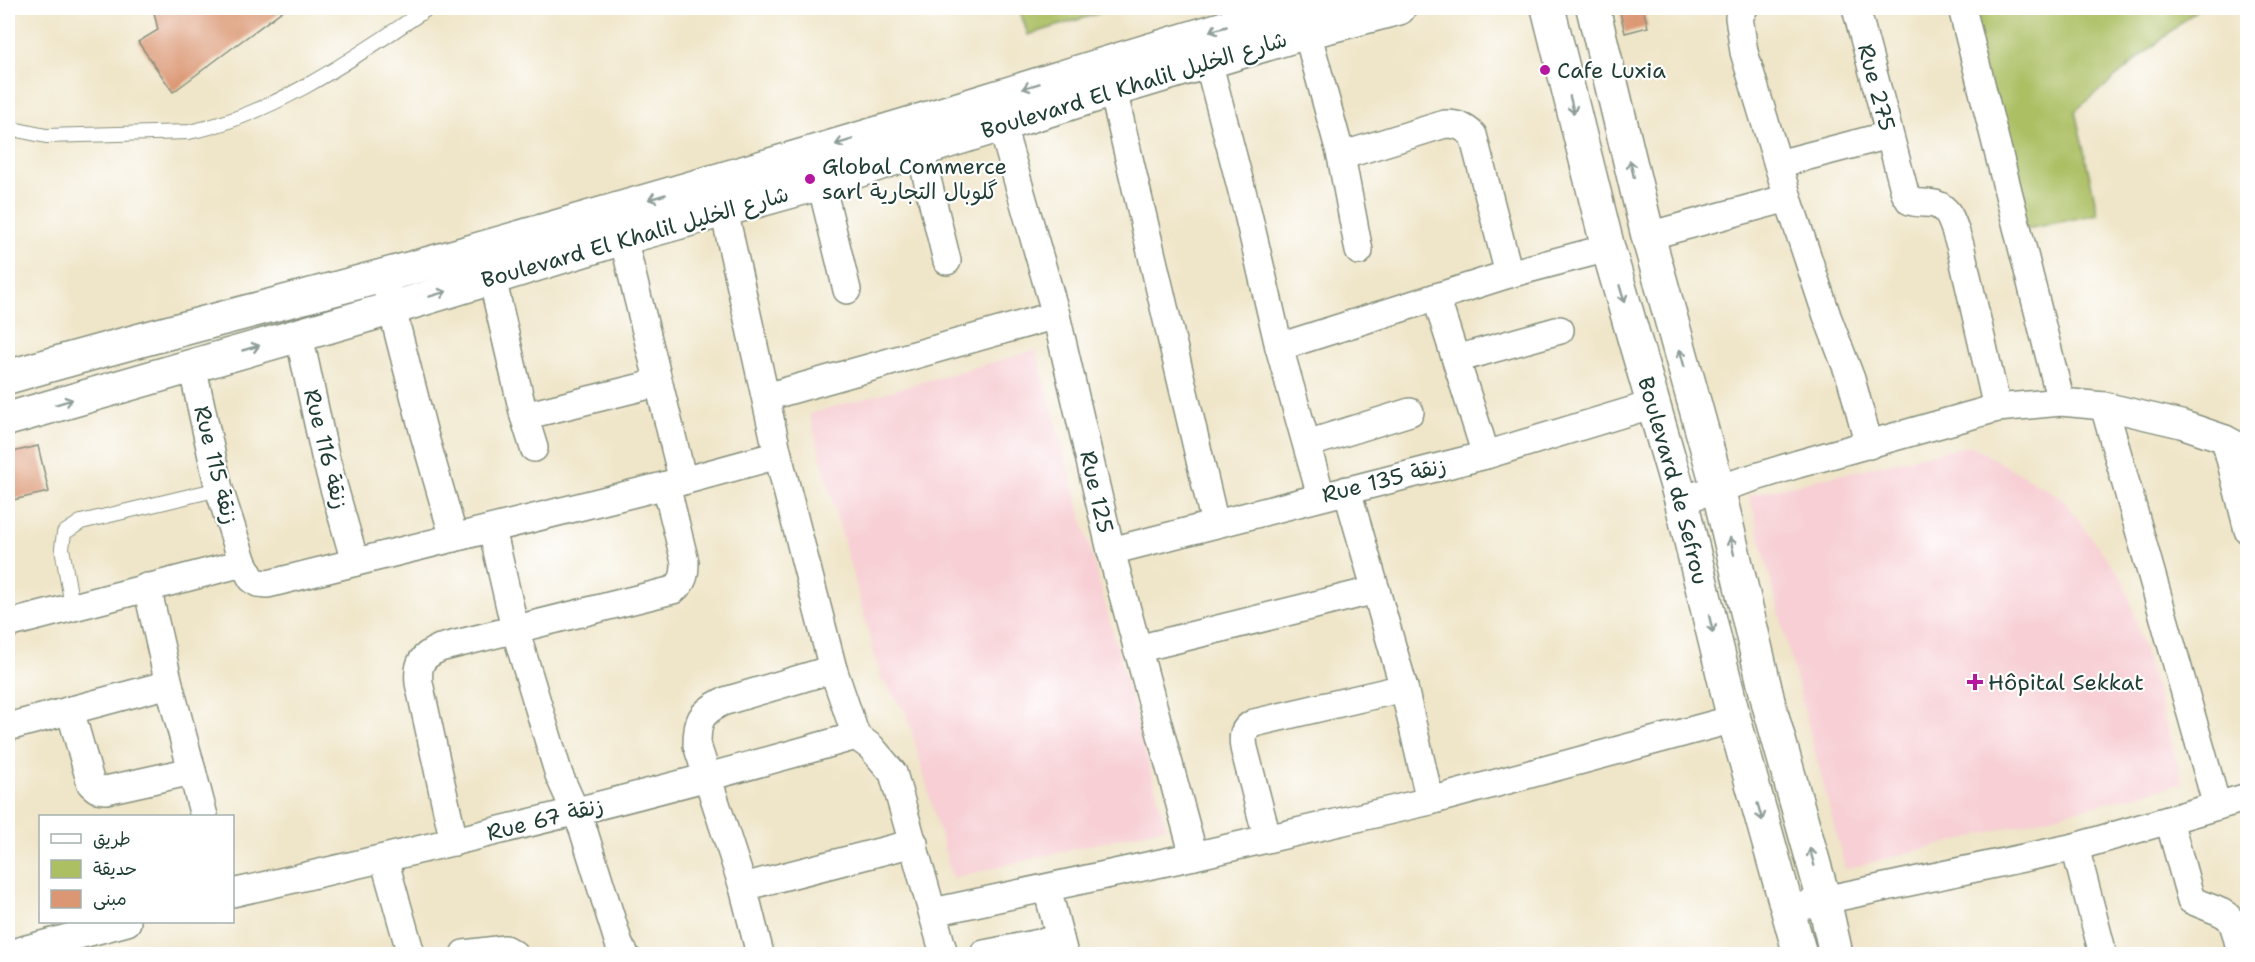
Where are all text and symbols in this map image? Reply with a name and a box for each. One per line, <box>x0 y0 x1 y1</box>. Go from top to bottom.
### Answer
one-way arrow <box>1209 24 1228 35</box>
street label: Boulevard El Khalil شارع الخليل <box>977 25 1291 146</box>
street label: Rue 275 <box>1852 40 1902 134</box>
place label: Cafe Luxia <box>1557 56 1666 85</box>
marker: Cafe Luxia <box>1538 63 1552 77</box>
one-way arrow <box>1022 81 1041 92</box>
one-way arrow <box>1567 95 1579 114</box>
one-way arrow <box>835 137 854 148</box>
place label: Global Commerce sarl گلوبال التجارية <box>822 152 1007 206</box>
one-way arrow <box>1625 160 1637 179</box>
marker: Global Commerce sarl گلوبال التجارية <box>803 172 817 186</box>
street label: Boulevard El Khalil شارع الخليل <box>478 179 792 296</box>
one-way arrow <box>648 192 667 203</box>
one-way arrow <box>1617 284 1628 303</box>
one-way arrow <box>428 288 447 299</box>
one-way arrow <box>241 342 260 354</box>
one-way arrow <box>1675 349 1687 368</box>
street label: Boulevard de Sefrou <box>1632 373 1715 587</box>
street label: Rue 116 زنقة <box>297 386 355 512</box>
one-way arrow <box>54 396 73 407</box>
street label: Rue 115 زنقة <box>187 403 245 527</box>
street label: Rue 125 <box>1074 448 1121 536</box>
street label: Rue 135 زنقة <box>1319 451 1449 509</box>
one-way arrow <box>1725 537 1737 556</box>
one-way arrow <box>1706 613 1717 633</box>
place label: Hôpital Sekkat <box>1988 668 2144 697</box>
marker: Hôpital Sekkat <box>1966 673 1984 691</box>
street label: Rue 67 زنقة <box>484 791 606 847</box>
one-way arrow <box>1755 802 1766 821</box>
legend <box>39 815 234 923</box>
text: طريق <box>93 827 131 851</box>
one-way arrow <box>1806 848 1817 867</box>
text: حديقة <box>93 857 137 881</box>
text: مبنى <box>93 887 127 911</box>

